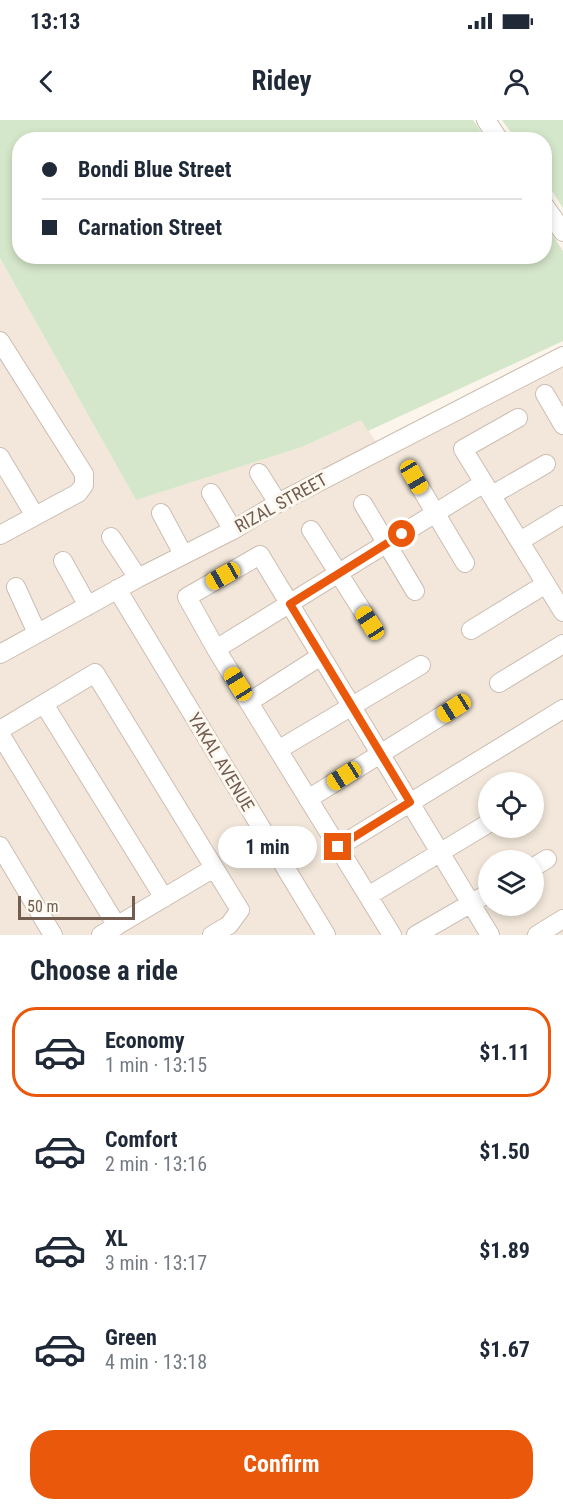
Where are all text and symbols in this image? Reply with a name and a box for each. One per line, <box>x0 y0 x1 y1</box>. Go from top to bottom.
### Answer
text: 13:13 <box>30 9 81 34</box>
icon: back <box>30 65 63 98</box>
text: Ridey <box>252 65 311 97</box>
icon: person <box>500 65 533 98</box>
text: Bondi Blue Street <box>78 157 231 182</box>
text: Carnation Street <box>78 215 222 240</box>
car <box>397 457 431 497</box>
street label: RIZAL STREET <box>231 469 331 537</box>
route start <box>388 520 415 547</box>
car <box>203 559 243 593</box>
car <box>353 603 387 643</box>
car <box>221 664 255 704</box>
car <box>434 691 474 725</box>
street label: YAKAL AVENUE <box>184 709 259 815</box>
car <box>324 759 364 793</box>
map controls <box>478 772 544 916</box>
button: locate <box>478 772 544 838</box>
callout: 1 min <box>218 826 317 868</box>
route end <box>324 833 351 860</box>
text: 1 min <box>245 835 290 859</box>
button: layers <box>478 850 544 916</box>
scale bar <box>18 893 135 920</box>
text: 50 m <box>27 897 59 916</box>
text: Choose a ride <box>30 955 178 987</box>
icon: car <box>33 1025 87 1079</box>
text: Economy <box>105 1028 185 1053</box>
text: $1.11 <box>479 1040 530 1065</box>
text: 1 min · 13:15 <box>105 1053 207 1077</box>
icon: car <box>33 1124 87 1178</box>
text: Comfort <box>105 1127 178 1152</box>
text: $1.50 <box>479 1139 530 1164</box>
text: 2 min · 13:16 <box>105 1152 207 1176</box>
icon: car <box>33 1223 87 1277</box>
text: XL <box>105 1226 128 1251</box>
text: $1.89 <box>479 1238 530 1263</box>
text: 3 min · 13:17 <box>105 1251 207 1275</box>
icon: car <box>33 1322 87 1376</box>
text: Green <box>105 1325 157 1350</box>
text: $1.67 <box>479 1337 530 1362</box>
text: 4 min · 13:18 <box>105 1350 207 1374</box>
button: Confirm <box>30 1430 533 1499</box>

